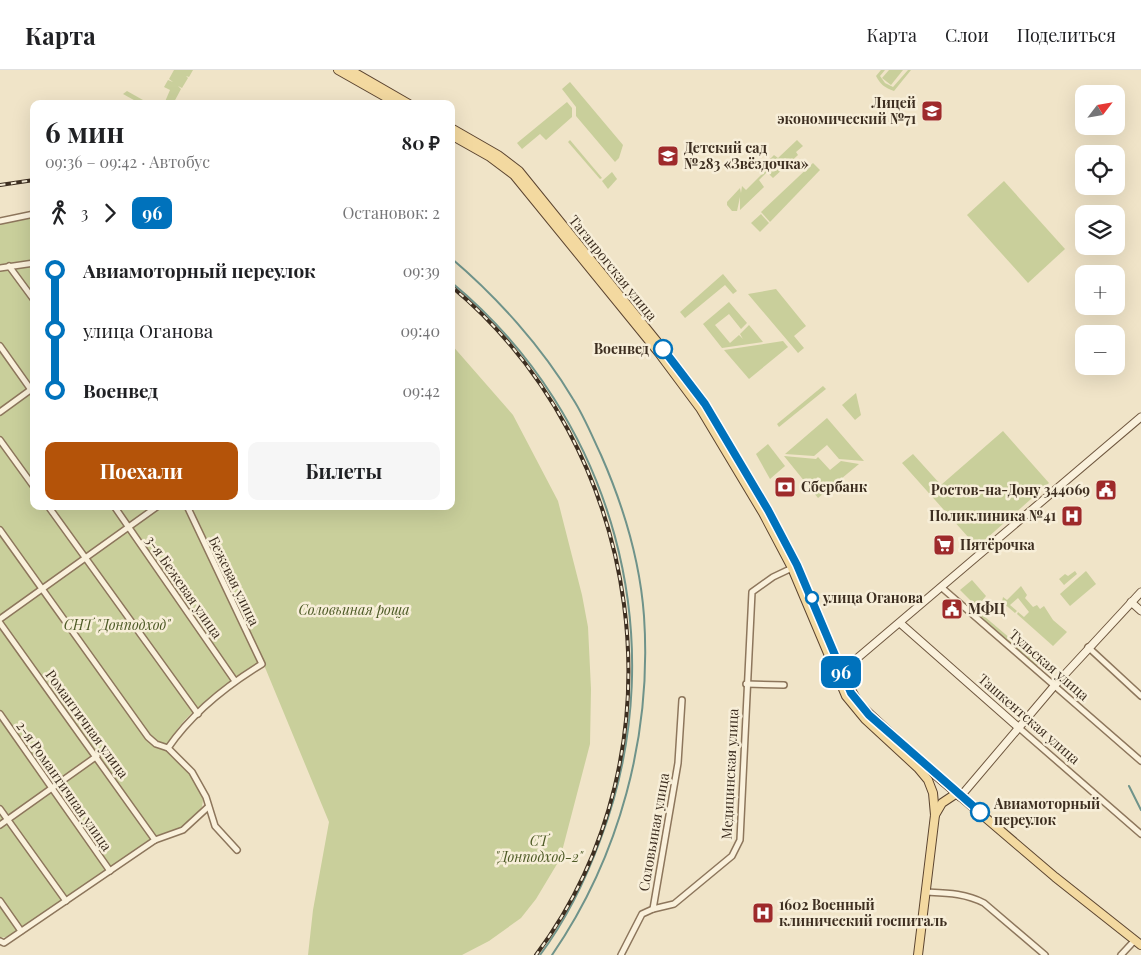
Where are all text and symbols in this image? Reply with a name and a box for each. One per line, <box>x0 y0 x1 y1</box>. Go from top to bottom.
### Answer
text: Карта <box>25 19 96 51</box>
text: Карта <box>866 23 917 47</box>
text: Слои <box>945 23 989 47</box>
text: Поделиться <box>1017 23 1116 47</box>
north arrow <box>1075 85 1125 135</box>
map controls <box>1075 85 1125 375</box>
place label: Лицей экономический №71 <box>777 93 916 128</box>
school or university icon: Лицей экономический №71 <box>920 99 944 123</box>
text: 6 мин <box>45 113 124 150</box>
text: 80 ₽ <box>402 129 440 155</box>
place label: Детский сад №283 «Звёздочка» <box>684 138 809 173</box>
school or university icon: Детский сад №283 «Звёздочка» <box>656 144 680 168</box>
button: locate <box>1075 145 1125 195</box>
text: 09:36 – 09:42 · Автобус <box>45 151 210 172</box>
icon: walk <box>45 199 73 227</box>
icon: forward <box>96 199 124 227</box>
text: 96 <box>142 201 162 225</box>
text: 3 <box>81 202 88 223</box>
text: Остановок: 2 <box>342 202 440 223</box>
button: layers <box>1075 205 1125 255</box>
street label: Таганрогская улица <box>565 211 662 324</box>
text: Авиамоторный переулок <box>83 257 316 283</box>
text: 09:39 <box>403 260 440 281</box>
button: + <box>1075 265 1125 315</box>
text: улица Оганова <box>83 317 213 343</box>
text: 09:40 <box>400 320 440 341</box>
button: − <box>1075 325 1125 375</box>
place label: Военвед <box>594 339 649 358</box>
marker: Военвед <box>653 339 673 359</box>
text: Военвед <box>83 377 158 403</box>
text: 09:42 <box>402 380 440 401</box>
button: Поехали <box>45 442 238 500</box>
button: Билеты <box>248 442 440 500</box>
bank icon: Сбербанк <box>773 475 797 499</box>
place label: Сбербанк <box>801 477 868 496</box>
public building icon: Ростов-на-Дону 344069 <box>1094 478 1118 502</box>
place label: Ростов-на-Дону 344069 <box>931 480 1090 499</box>
hospital icon: Поликлиника №41 <box>1060 504 1084 528</box>
place label: Поликлиника №41 <box>929 506 1056 525</box>
street label: 3-я Бежевая улица <box>142 531 227 642</box>
street label: Бежевая улица <box>205 533 264 629</box>
supermarket icon: Пятёрочка <box>932 533 956 557</box>
place label: Пятёрочка <box>960 535 1036 554</box>
place label: улица Оганова <box>822 588 924 607</box>
marker: улица Оганова <box>805 591 819 605</box>
public building icon: МФЦ <box>940 597 964 621</box>
place label: МФЦ <box>968 599 1006 618</box>
park label: Соловьиная роща <box>298 600 410 619</box>
park label: СНТ "Донподход" <box>64 615 171 634</box>
street label: Тульская улица <box>1005 625 1093 705</box>
line badge: 96 <box>818 656 864 688</box>
text: 96 <box>831 660 851 684</box>
street label: Романтичная улица <box>42 666 133 782</box>
street label: Ташкентская улица <box>974 669 1084 768</box>
street label: Медицинская улица <box>717 708 742 840</box>
street label: 2-я Романтичная улица <box>12 717 117 855</box>
street label: Соловьиная улица <box>634 771 673 893</box>
place label: Авиамоторный переулок <box>993 794 1100 829</box>
marker: Авиамоторный переулок <box>970 802 990 822</box>
park label: СТ "Донподход-2" <box>495 831 584 866</box>
place label: 1602 Военный клинический госпиталь <box>779 895 947 930</box>
hospital icon: 1602 Военный клинический госпиталь <box>751 901 775 925</box>

